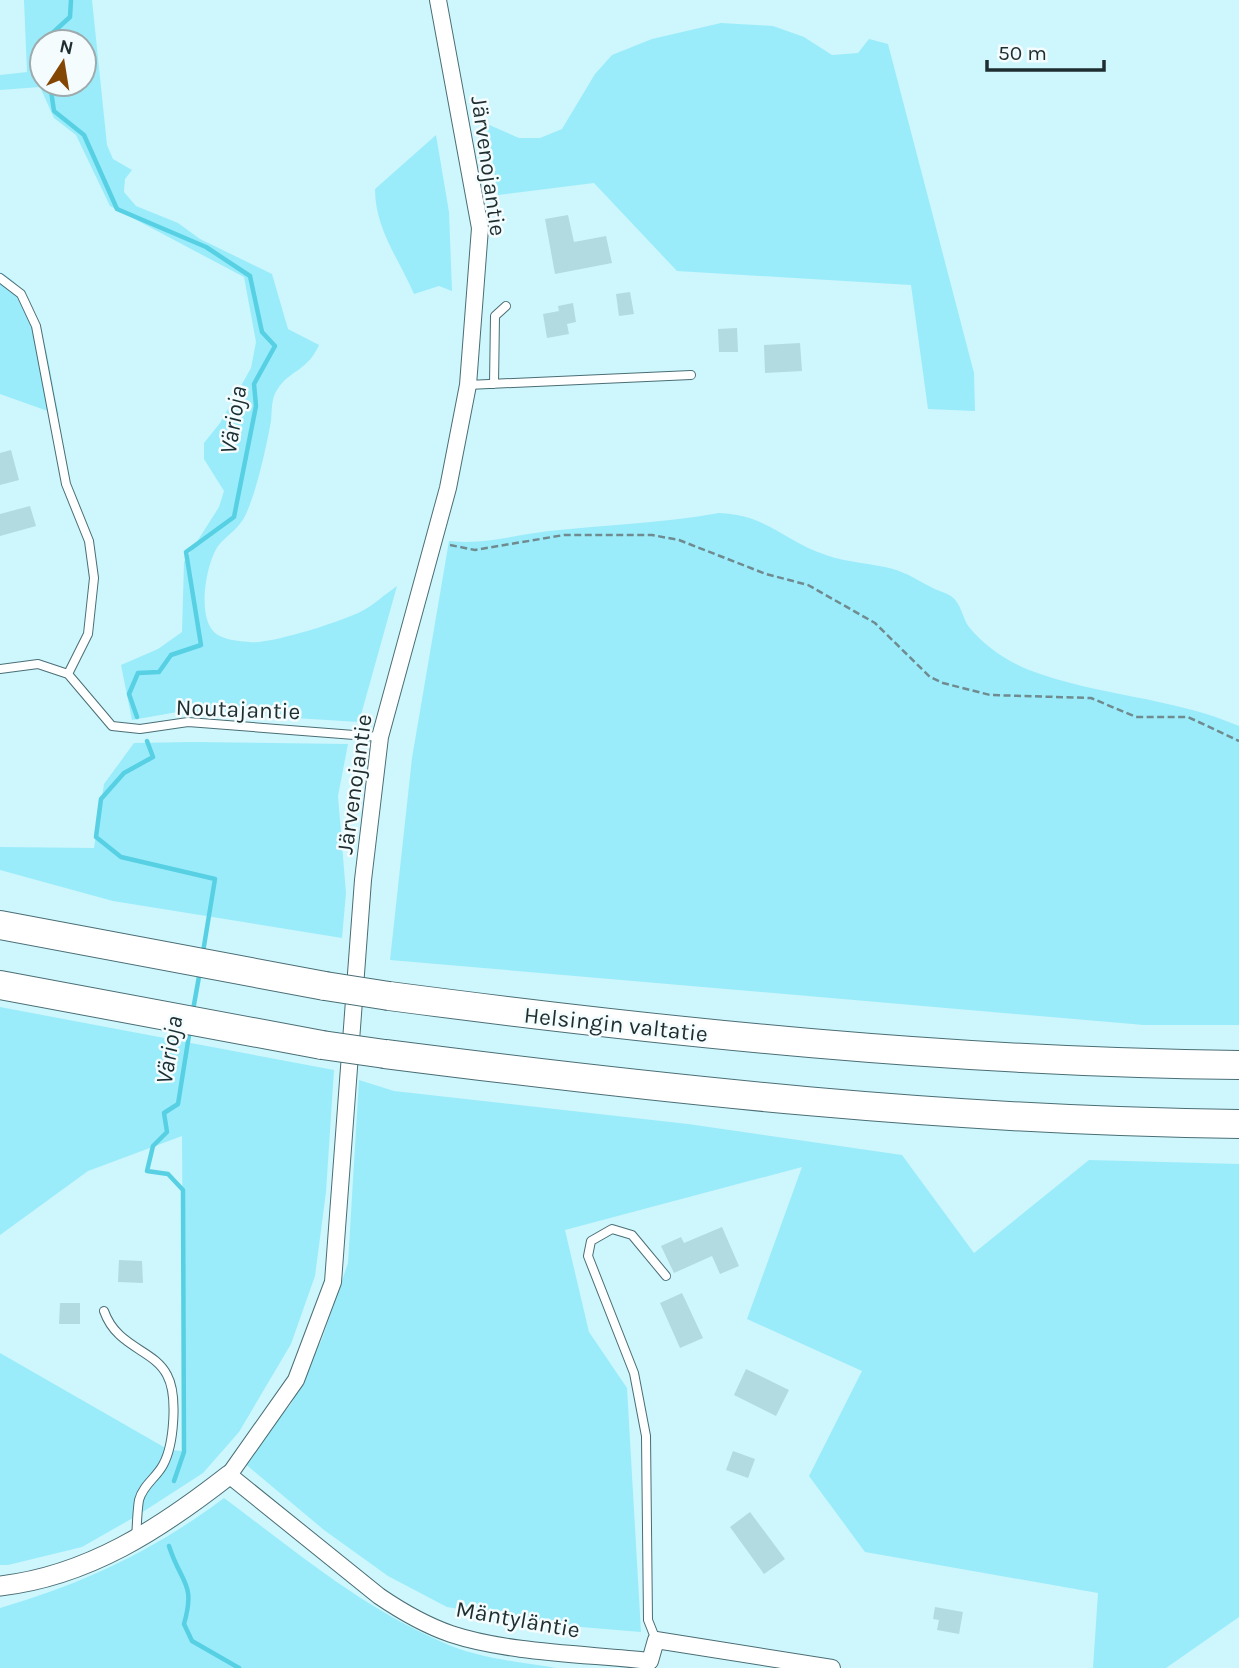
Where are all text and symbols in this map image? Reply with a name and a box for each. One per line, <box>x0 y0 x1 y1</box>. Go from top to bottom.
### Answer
north arrow <box>28 28 98 98</box>
scale bar <box>987 28 1104 72</box>
text: N <box>57 35 75 60</box>
text: 50 m <box>998 41 1047 65</box>
street label: Järvenojantie <box>465 94 512 238</box>
water label: Värioja <box>214 384 252 456</box>
street label: Noutajantie <box>175 694 301 725</box>
street label: Järvenojantie <box>331 712 378 856</box>
street label: Helsingin valtatie <box>523 1001 709 1048</box>
water label: Värioja <box>150 1014 188 1086</box>
street label: Mäntyläntie <box>454 1595 582 1644</box>

